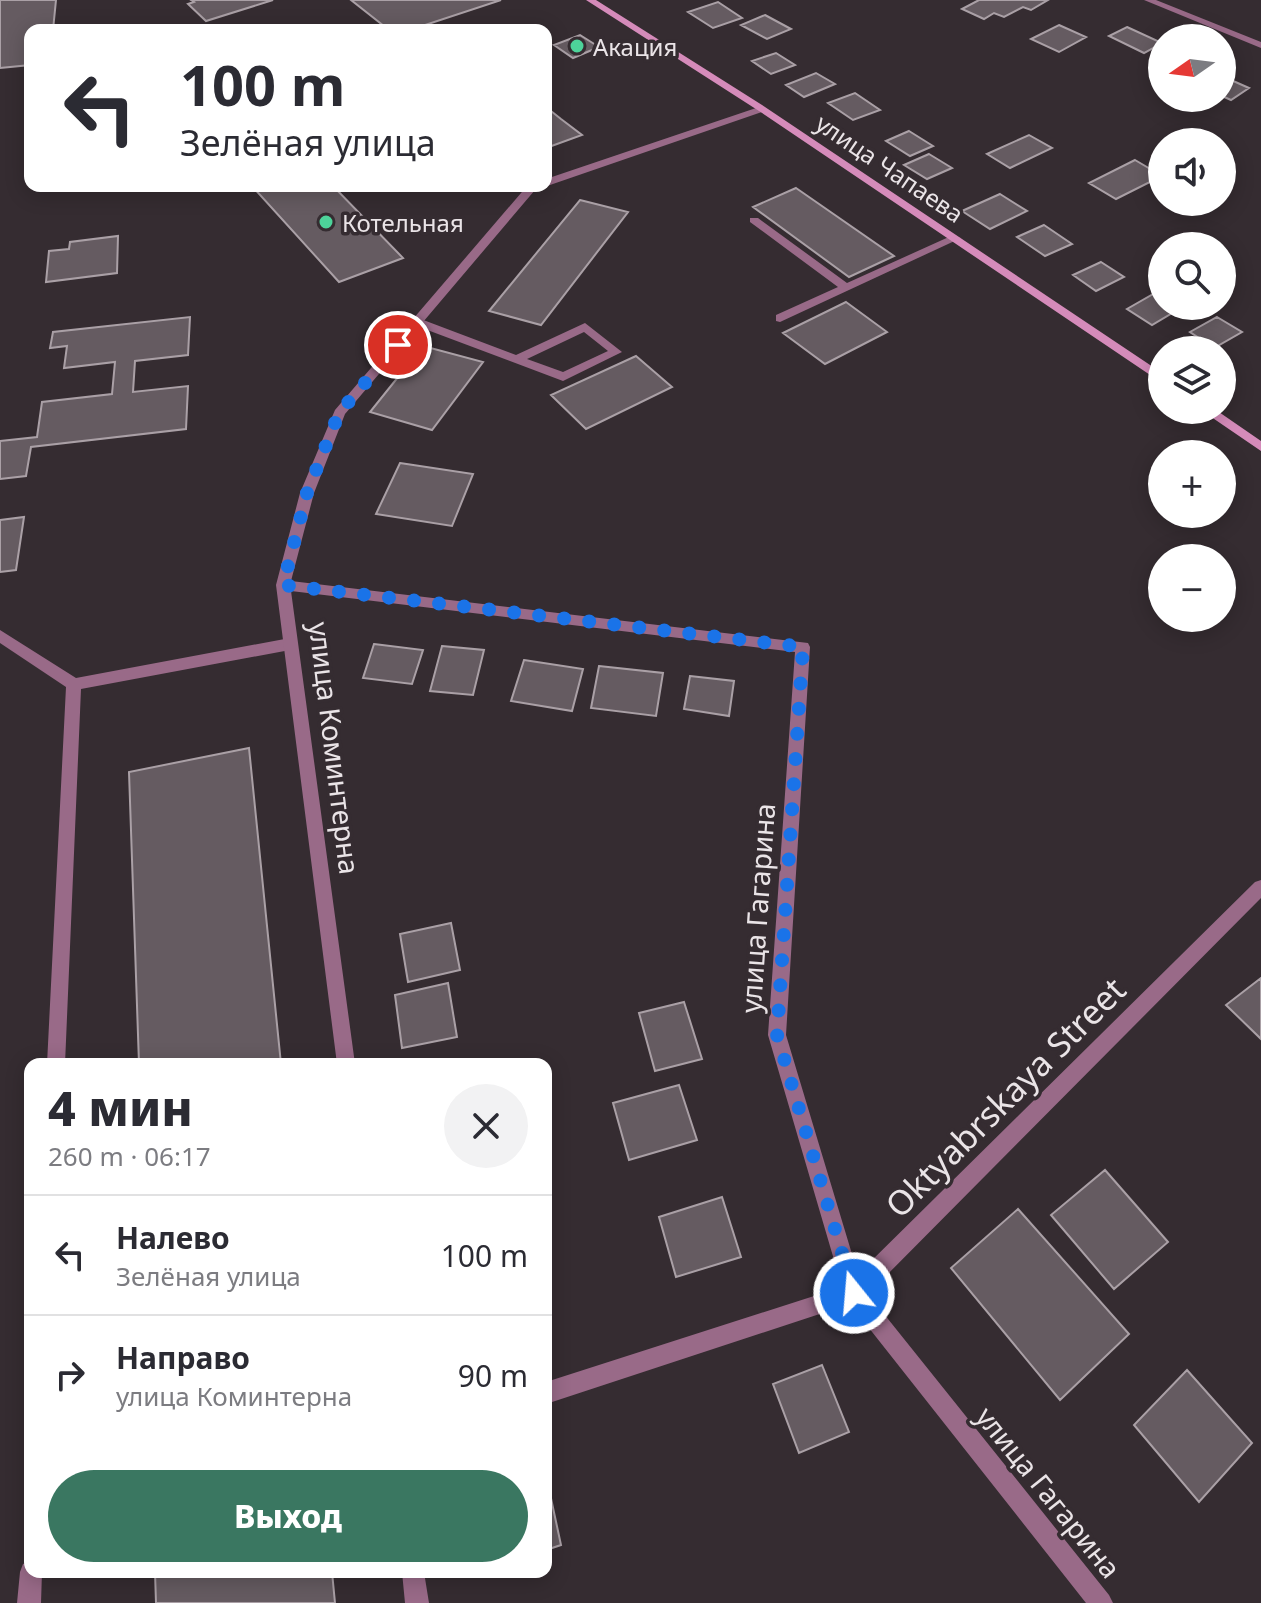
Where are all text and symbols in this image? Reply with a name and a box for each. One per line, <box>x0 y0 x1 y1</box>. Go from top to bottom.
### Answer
north arrow <box>1148 24 1236 112</box>
map controls <box>1148 24 1236 632</box>
place label: Акация <box>593 30 677 63</box>
marker: Акация <box>568 37 586 55</box>
text: 100 m <box>180 46 345 122</box>
icon: left <box>48 56 152 160</box>
street label: улица Чапаева <box>810 106 970 230</box>
text: Зелёная улица <box>180 118 436 167</box>
button: sound <box>1148 128 1236 216</box>
place label: Котельная <box>342 206 464 239</box>
marker: Котельная <box>317 213 335 231</box>
button: search <box>1148 232 1236 320</box>
pin <box>364 311 432 379</box>
icon: arrive <box>376 323 420 367</box>
button: layers <box>1148 336 1236 424</box>
button: + <box>1148 440 1236 528</box>
button: − <box>1148 544 1236 632</box>
street label: улица Коминтерна <box>301 619 369 877</box>
street label: улица Гагарина <box>731 802 783 1014</box>
street label: Oktyabrskaya Street <box>875 967 1135 1227</box>
text: 4 мин <box>48 1075 193 1140</box>
button: close <box>444 1084 528 1168</box>
text: 260 m · 06:17 <box>48 1138 211 1174</box>
text: Налево <box>116 1217 230 1258</box>
icon: left <box>48 1233 92 1277</box>
text: 100 m <box>441 1235 528 1276</box>
position arrow <box>812 1251 896 1335</box>
text: Зелёная улица <box>116 1258 301 1294</box>
text: Направо <box>116 1337 250 1378</box>
icon: right <box>48 1353 92 1397</box>
text: 90 m <box>458 1355 528 1396</box>
text: улица Коминтерна <box>116 1378 352 1414</box>
street label: улица Гагарина <box>968 1398 1130 1586</box>
button: Выход <box>48 1470 528 1562</box>

